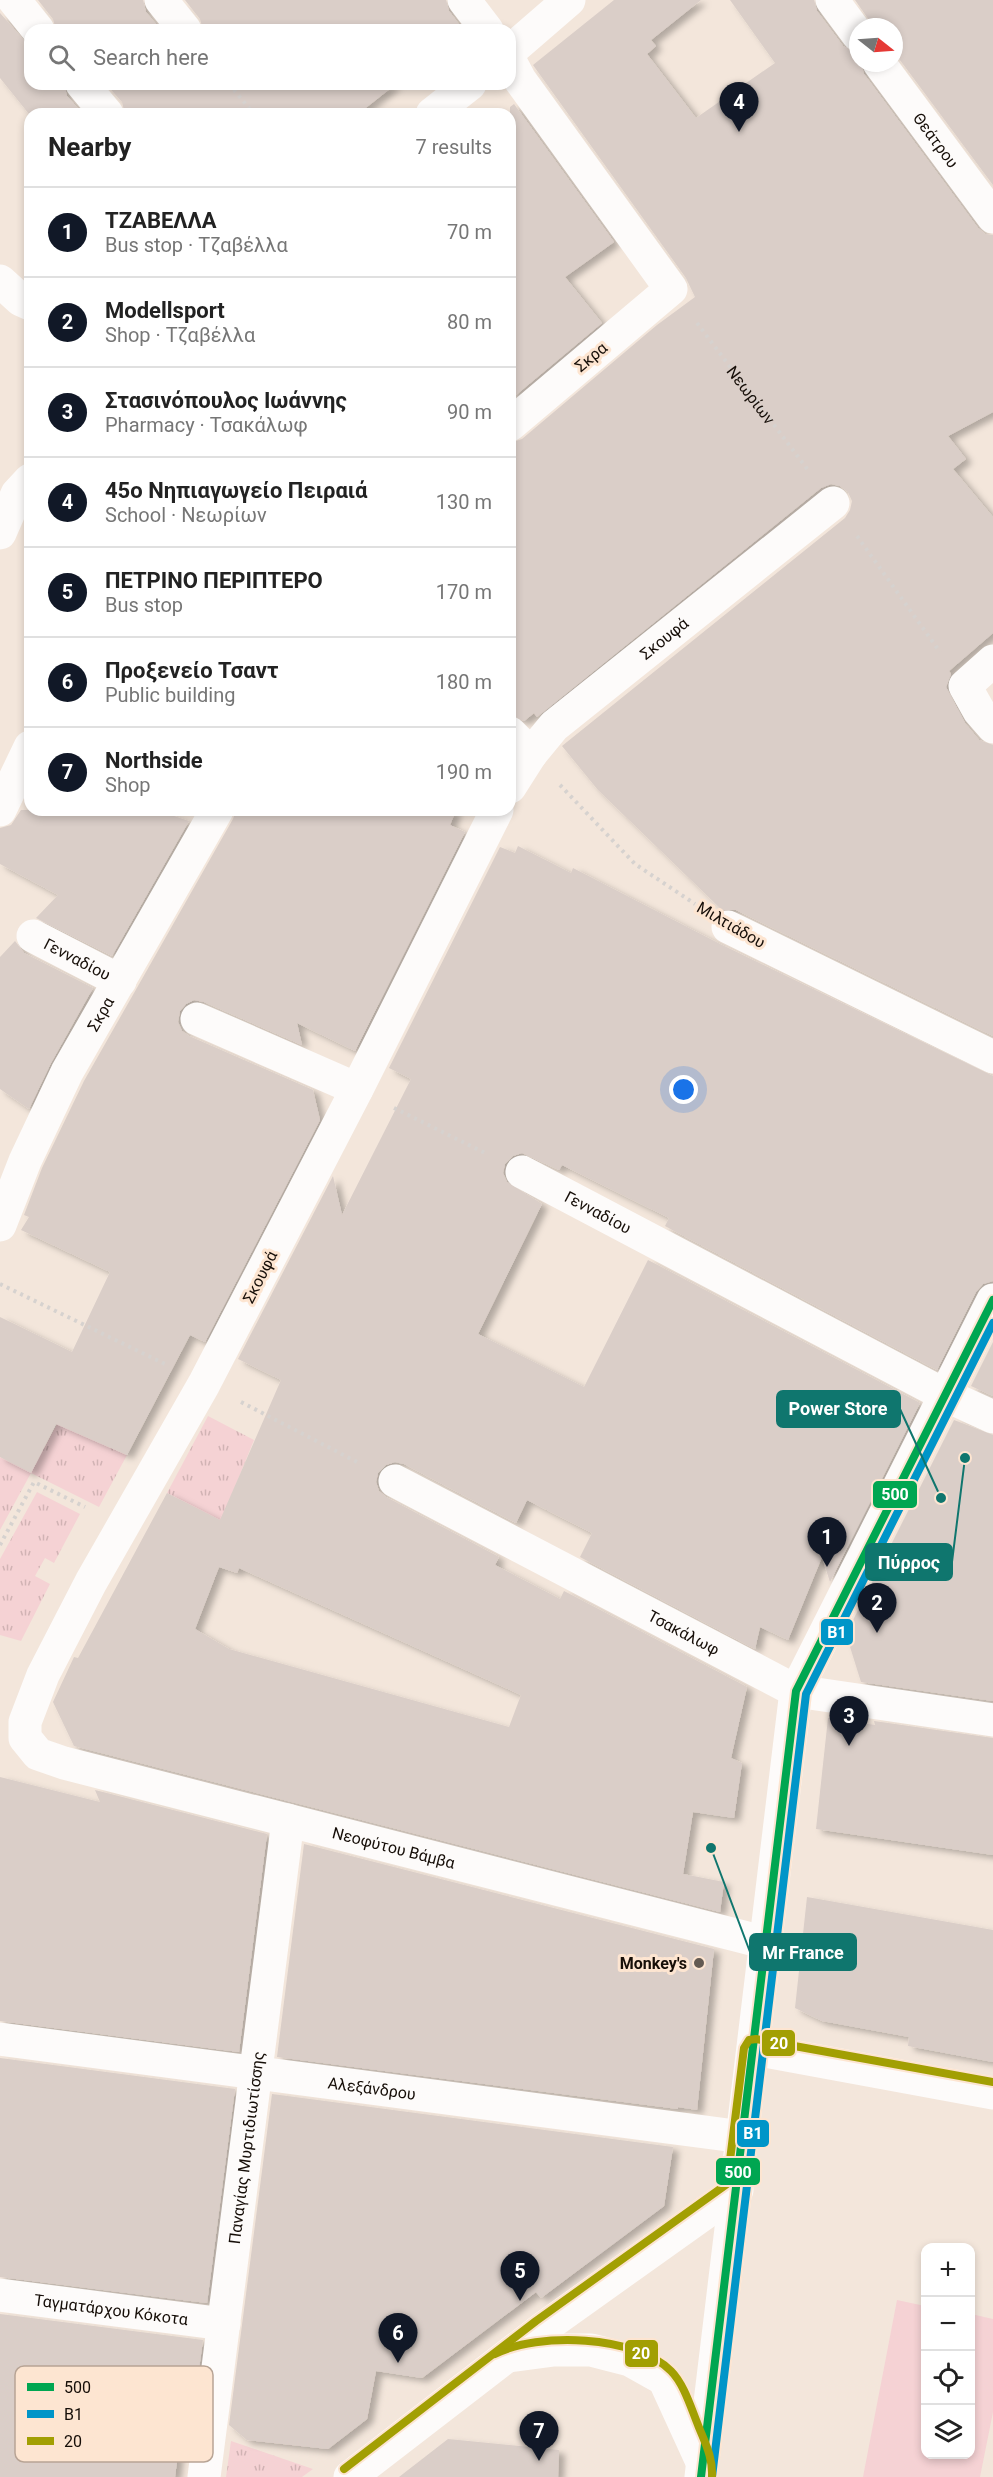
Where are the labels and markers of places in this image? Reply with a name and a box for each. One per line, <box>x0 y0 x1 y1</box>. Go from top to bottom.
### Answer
pin: 4 <box>720 82 758 132</box>
callout: Power Store <box>777 1391 900 1427</box>
pin: 1 <box>808 1518 846 1567</box>
callout: Πύρρος <box>866 1544 952 1580</box>
pin: 2 <box>858 1584 896 1633</box>
pin: 3 <box>830 1696 868 1746</box>
callout: Mr France <box>750 1934 856 1970</box>
place label: Monkey's <box>620 1954 687 1973</box>
marker: Monkey's <box>692 1956 706 1970</box>
pin: 5 <box>500 2252 540 2301</box>
pin: 6 <box>378 2314 418 2363</box>
pin: 7 <box>520 2412 558 2461</box>

